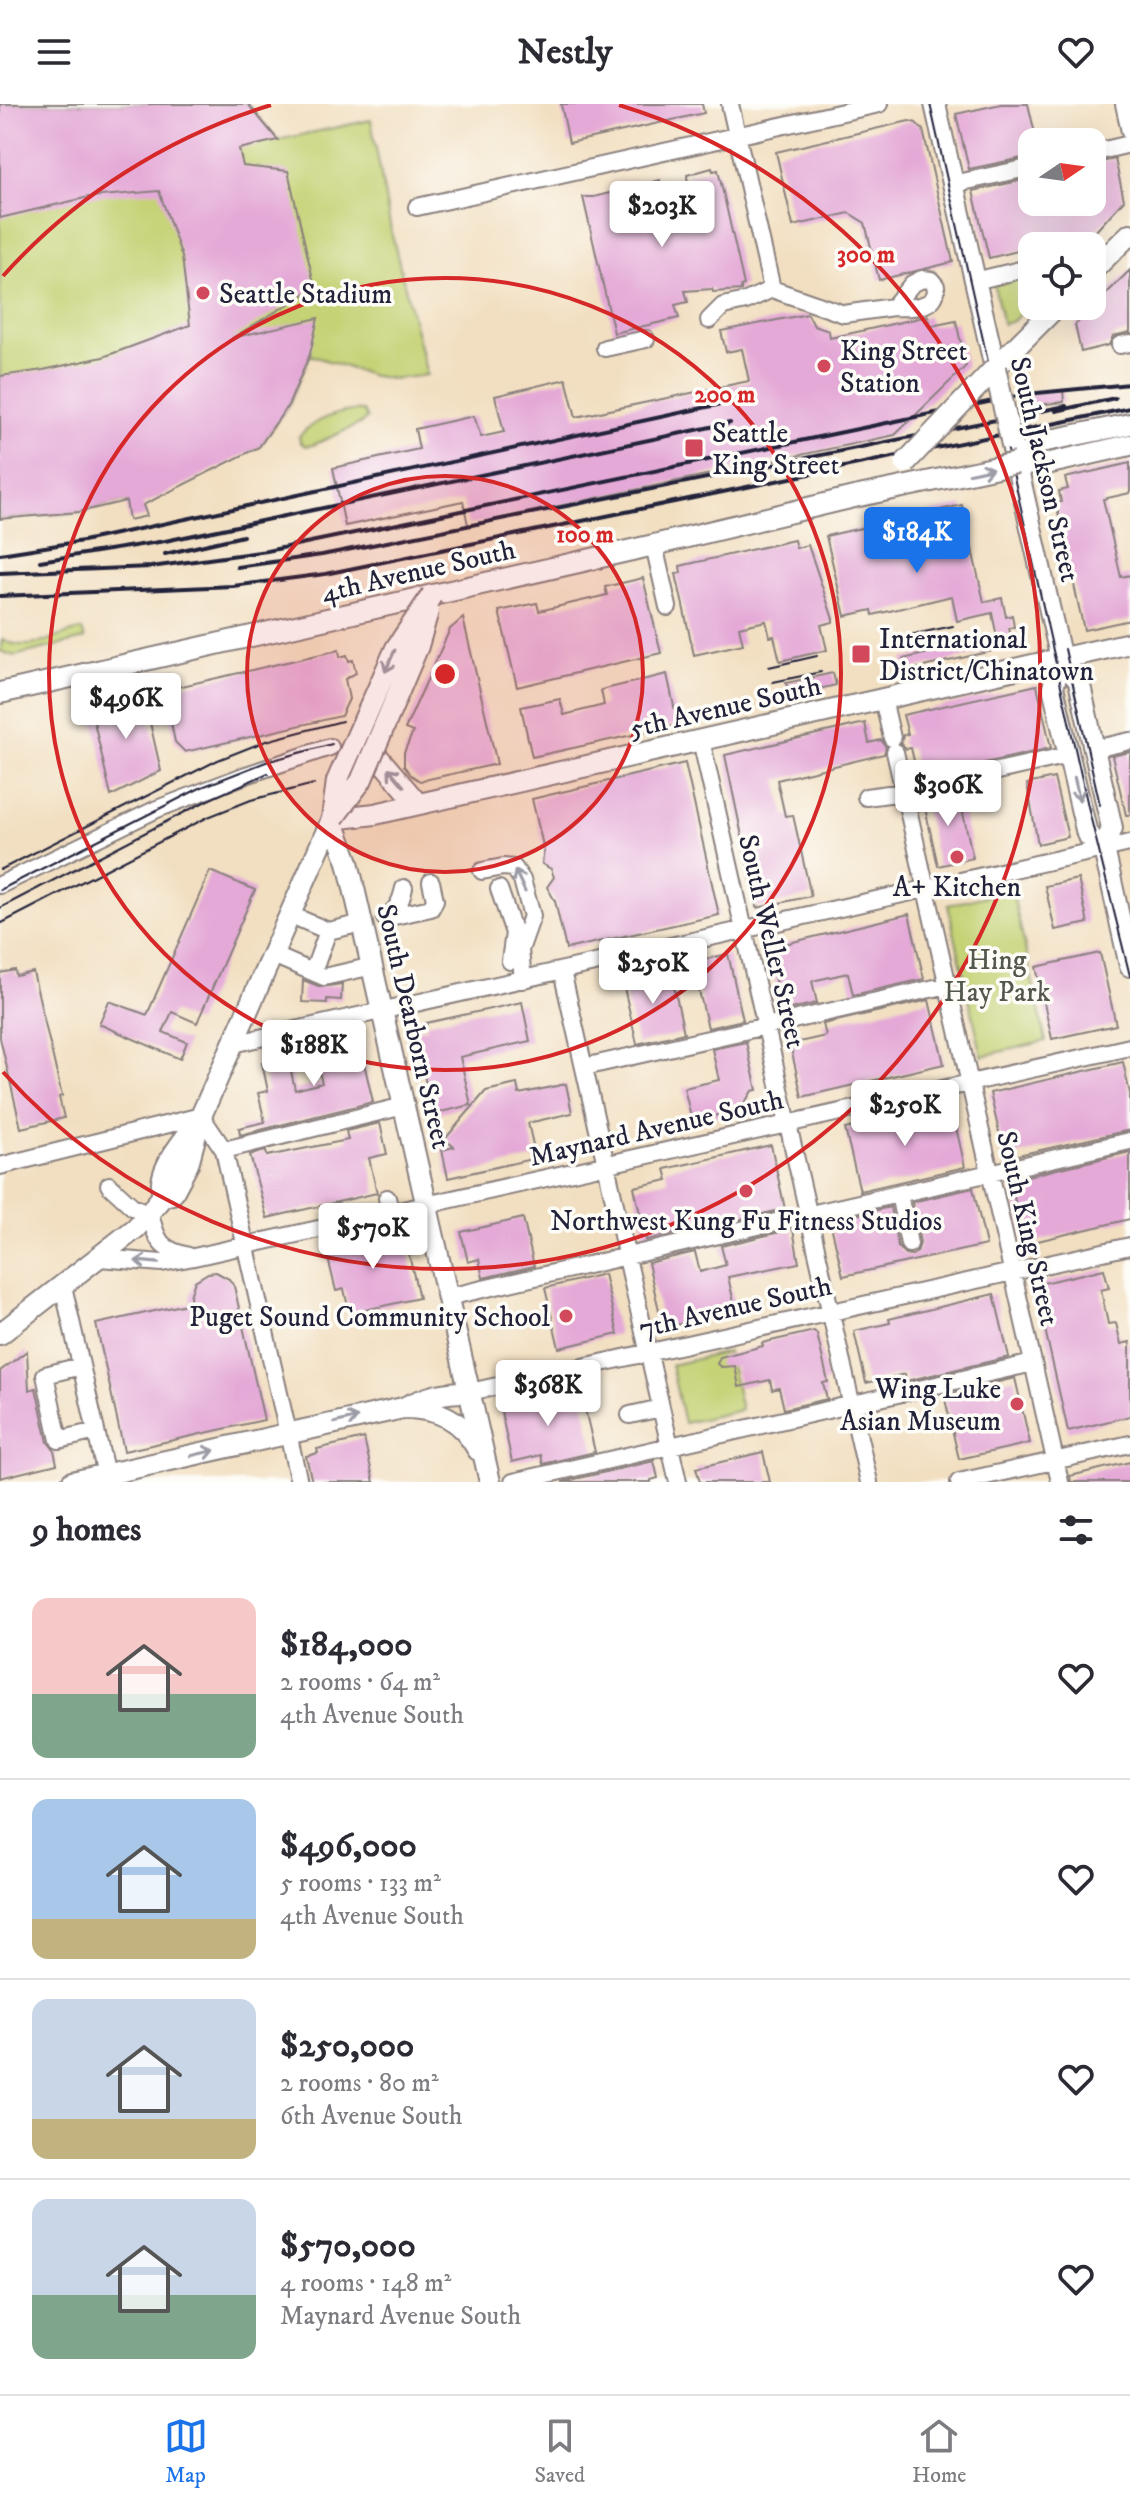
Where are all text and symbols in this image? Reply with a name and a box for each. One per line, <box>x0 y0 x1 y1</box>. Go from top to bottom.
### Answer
icon: menu <box>32 30 76 74</box>
text: Nestly <box>518 30 612 75</box>
icon: heart <box>1054 30 1098 74</box>
north arrow <box>1018 128 1106 216</box>
map controls <box>1018 128 1106 320</box>
pin: $203K <box>606 181 718 249</box>
text: $203K <box>628 190 696 223</box>
button: locate <box>1018 232 1106 320</box>
text: 300 m <box>837 240 895 270</box>
place label: Seattle Stadium <box>219 277 392 312</box>
marker: Seattle Stadium <box>194 284 212 302</box>
place label: King Street Station <box>840 334 967 401</box>
street label: South Jackson Street <box>1002 353 1087 585</box>
marker: King Street Station <box>815 357 833 375</box>
text: 200 m <box>695 380 755 410</box>
place label: Seattle King Street <box>712 416 839 483</box>
marker: Seattle King Street <box>683 437 705 459</box>
one-way arrow <box>968 463 994 478</box>
pin: $184K <box>861 507 973 575</box>
text: $184K <box>882 516 952 549</box>
text: 100 m <box>556 520 614 550</box>
street label: 4th Avenue South <box>318 532 519 611</box>
place label: International District/Chinatown <box>879 622 1094 689</box>
marker: International District/Chinatown <box>850 643 872 665</box>
one-way arrow <box>382 649 397 673</box>
centre of rings <box>431 660 459 688</box>
street label: 5th Avenue South <box>626 668 825 747</box>
pin: $496K <box>70 673 182 741</box>
text: $496K <box>89 682 163 715</box>
pin: $306K <box>892 760 1004 828</box>
one-way arrow <box>387 768 405 788</box>
text: $306K <box>913 769 983 802</box>
one-way arrow <box>1070 776 1085 802</box>
street label: South Weller Street <box>730 831 813 1052</box>
marker: A+ Kitchen <box>948 848 966 866</box>
one-way arrow <box>512 870 527 894</box>
place label: A+ Kitchen <box>893 870 1022 905</box>
street label: South Dearborn Street <box>368 901 459 1152</box>
pin: $250K <box>597 938 709 1006</box>
park label: Hing Hay Park <box>944 943 1051 1010</box>
text: $250K <box>617 947 689 980</box>
pin: $188K <box>258 1020 370 1088</box>
text: $188K <box>280 1029 348 1062</box>
pin: $250K <box>849 1080 961 1148</box>
street label: Maynard Avenue South <box>526 1082 787 1175</box>
text: $250K <box>869 1089 941 1122</box>
street label: South King Street <box>988 1128 1067 1329</box>
marker: Northwest Kung Fu Fitness Studios <box>737 1182 755 1200</box>
pin: $570K <box>317 1203 429 1271</box>
place label: Northwest Kung Fu Fitness Studios <box>550 1204 942 1239</box>
text: $570K <box>336 1212 410 1245</box>
one-way arrow <box>134 1254 161 1269</box>
street label: 7th Avenue South <box>636 1268 835 1347</box>
place label: Puget Sound Community School <box>189 1300 551 1335</box>
marker: Puget Sound Community School <box>557 1307 575 1325</box>
pin: $368K <box>492 1360 604 1428</box>
text: $368K <box>514 1369 582 1402</box>
place label: Wing Luke Asian Museum <box>840 1372 1001 1439</box>
marker: Wing Luke Asian Museum <box>1008 1395 1026 1413</box>
one-way arrow <box>333 1412 359 1427</box>
one-way arrow <box>190 1445 215 1460</box>
icon: filters <box>1054 1508 1098 1552</box>
text: 9 homes <box>32 1509 141 1551</box>
text: $184,000 <box>280 1624 412 1666</box>
icon: home <box>96 1630 192 1726</box>
icon: heart <box>1054 1656 1098 1700</box>
text: 2 rooms · 64 m² <box>280 1666 440 1699</box>
text: 4th Avenue South <box>280 1699 464 1732</box>
text: $496,000 <box>280 1825 417 1867</box>
icon: home <box>96 1831 192 1927</box>
icon: heart <box>1054 1857 1098 1901</box>
text: 5 rooms · 133 m² <box>280 1867 441 1900</box>
text: 4th Avenue South <box>280 1900 464 1933</box>
text: $250,000 <box>280 2025 414 2067</box>
icon: home <box>96 2031 192 2127</box>
icon: heart <box>1054 2057 1098 2101</box>
text: 2 rooms · 80 m² <box>280 2067 439 2100</box>
text: 6th Avenue South <box>280 2100 462 2133</box>
text: $570,000 <box>280 2225 416 2267</box>
icon: home <box>96 2231 192 2327</box>
icon: heart <box>1054 2257 1098 2301</box>
text: 4 rooms · 148 m² <box>280 2267 451 2300</box>
text: Maynard Avenue South <box>280 2300 521 2333</box>
tab: Map <box>164 2414 208 2489</box>
tab: Saved <box>535 2414 585 2489</box>
tab: Home <box>912 2414 966 2489</box>

